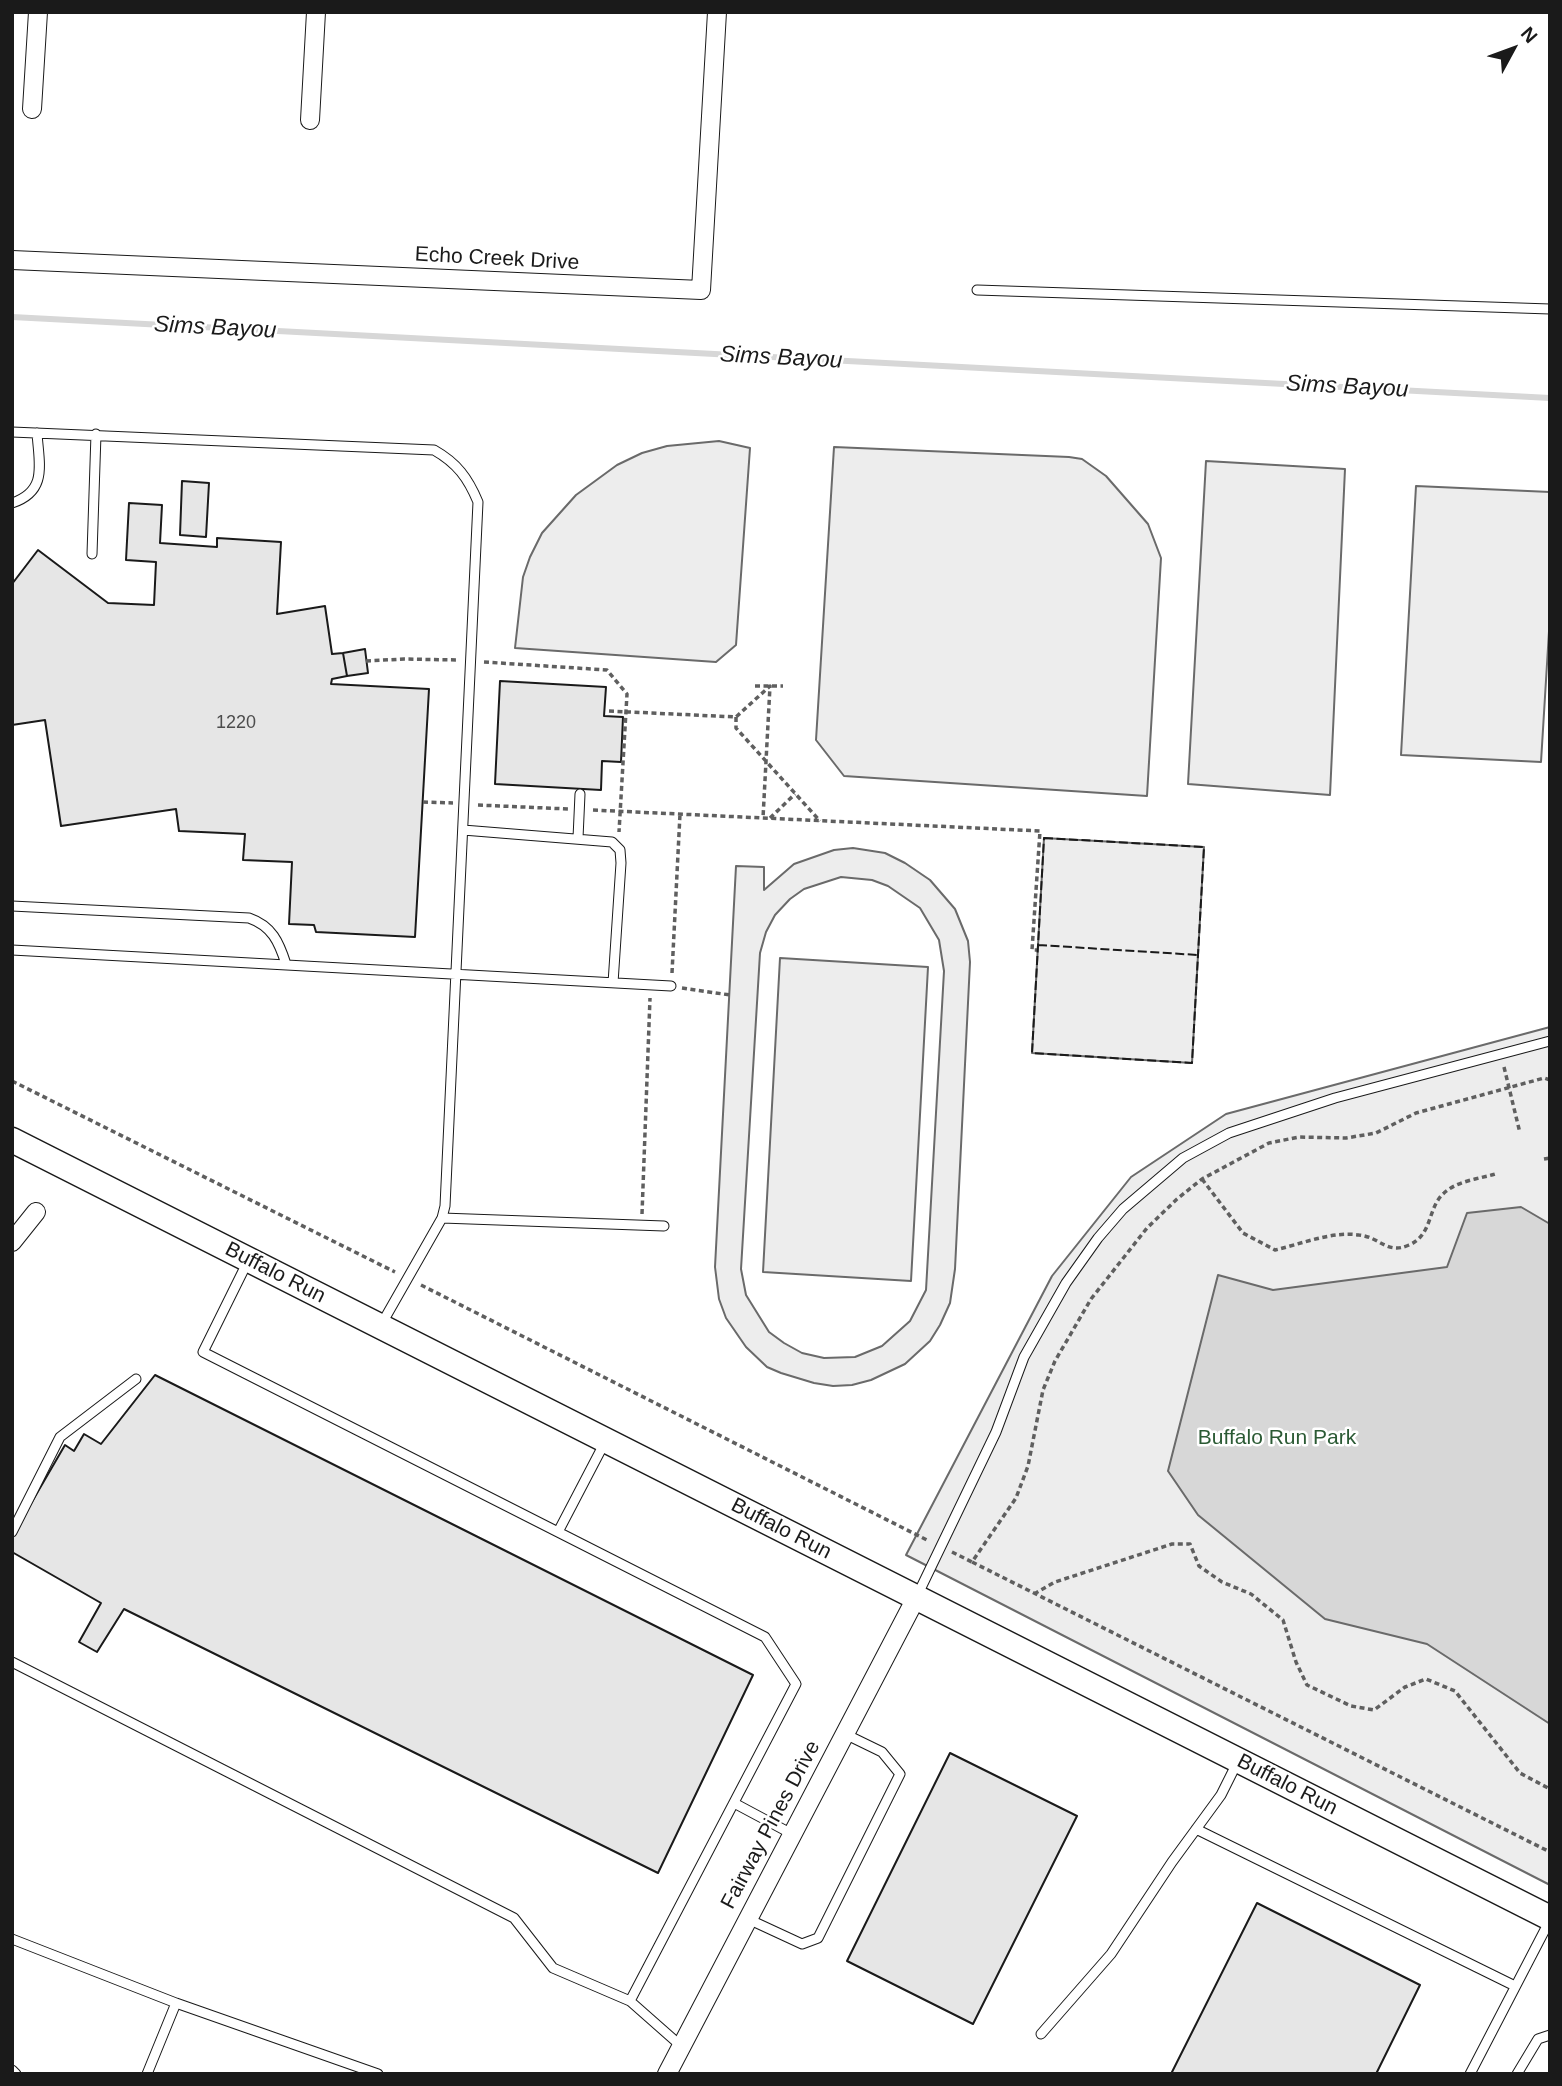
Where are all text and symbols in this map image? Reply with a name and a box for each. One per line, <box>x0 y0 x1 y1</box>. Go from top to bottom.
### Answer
north arrow <box>1478 14 1548 84</box>
text: N <box>1517 23 1542 47</box>
street label: Echo Creek Drive <box>414 242 580 276</box>
water label: Sims Bayou <box>153 311 277 345</box>
water label: Sims Bayou <box>719 341 843 375</box>
water label: Sims Bayou <box>1285 370 1409 404</box>
house number: 1220 <box>216 712 256 734</box>
street label: Buffalo Run <box>221 1237 329 1309</box>
park label: Buffalo Run Park <box>1198 1425 1356 1451</box>
street label: Buffalo Run <box>727 1493 835 1565</box>
street label: Fairway Pines Drive <box>716 1737 826 1913</box>
street label: Buffalo Run <box>1233 1749 1341 1821</box>

